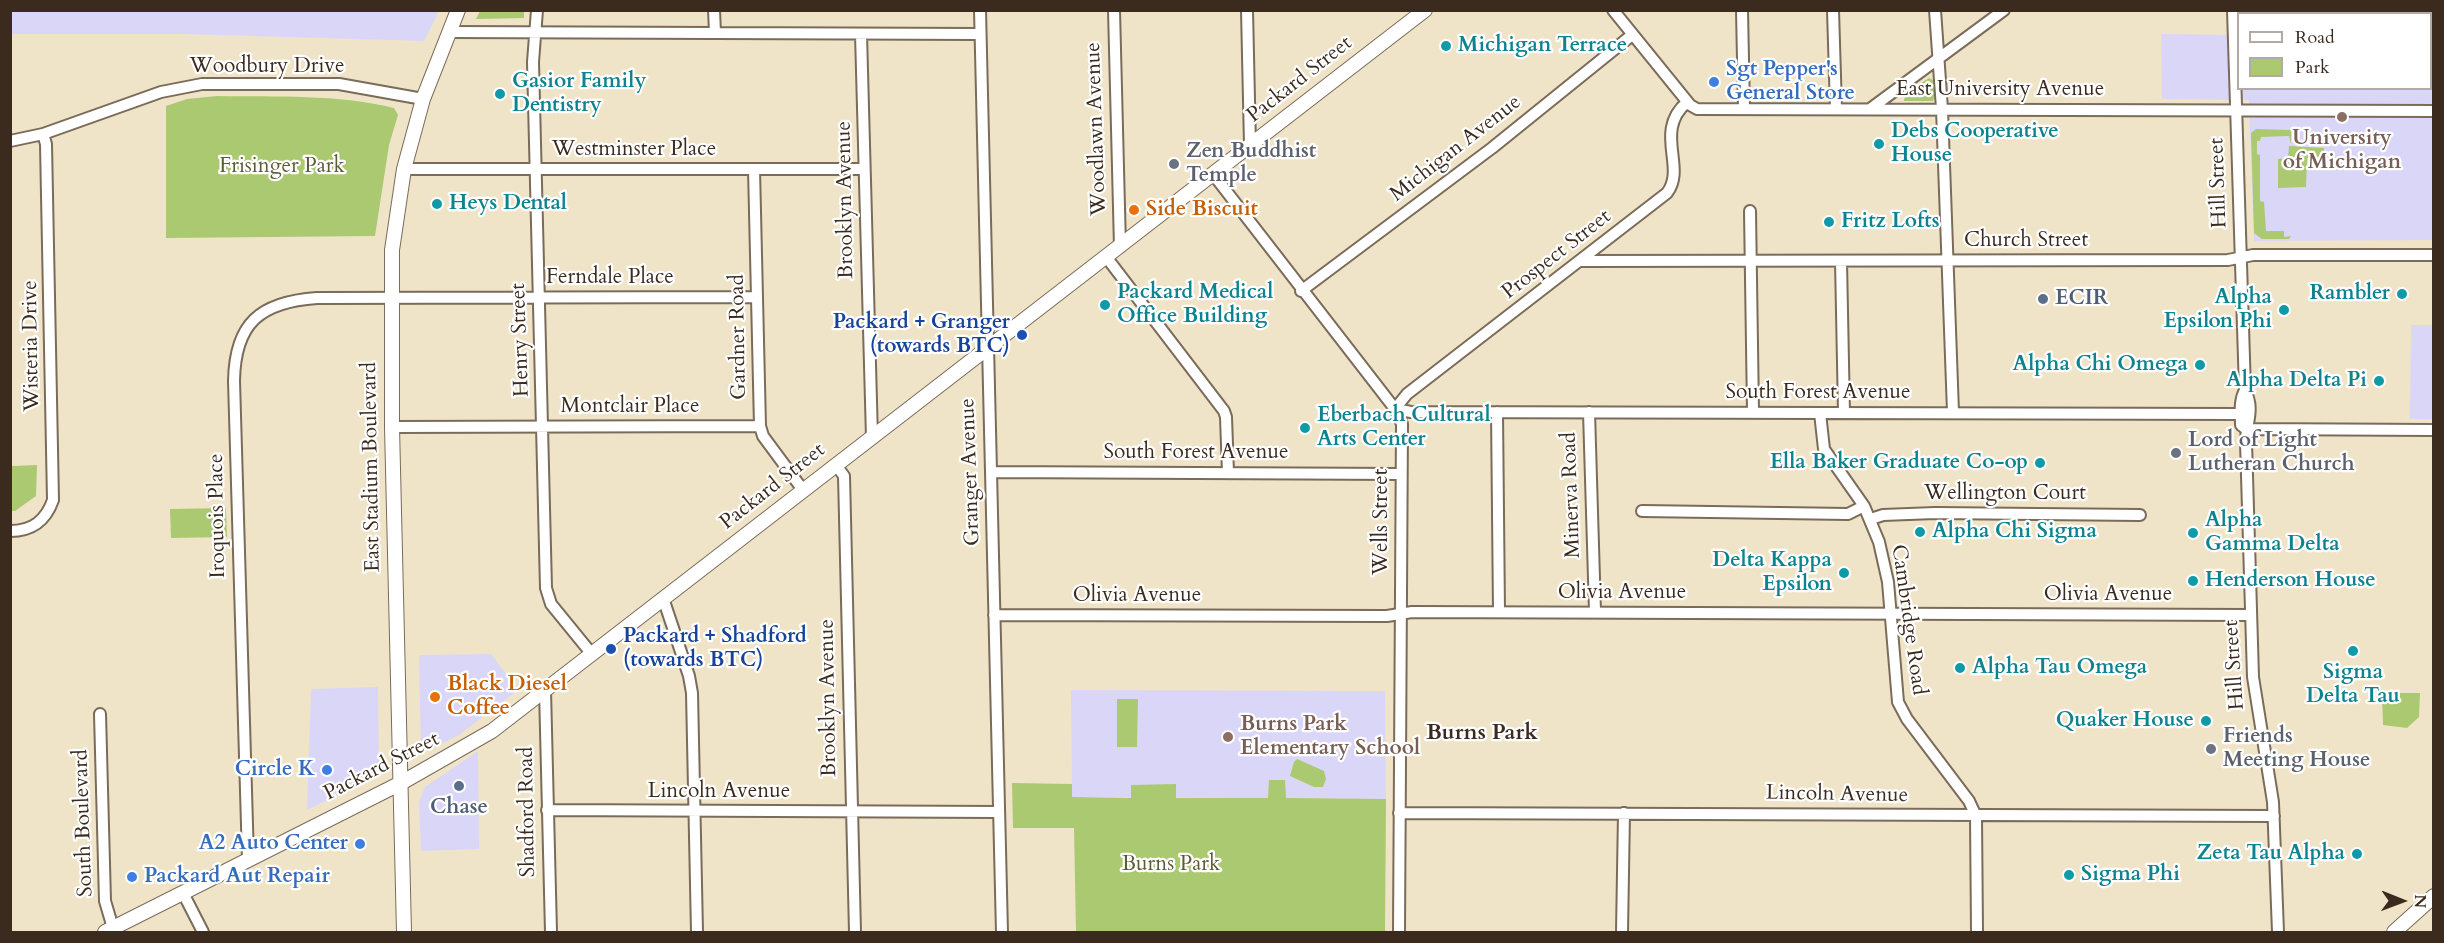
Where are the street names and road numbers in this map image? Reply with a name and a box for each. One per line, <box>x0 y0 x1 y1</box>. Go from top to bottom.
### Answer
street label: Packard Street <box>1242 31 1358 129</box>
street label: Woodlawn Avenue <box>1081 42 1113 216</box>
street label: Woodbury Drive <box>189 54 345 80</box>
street label: East University Avenue <box>1896 77 2104 103</box>
street label: Michigan Avenue <box>1386 90 1526 208</box>
street label: Brooklyn Avenue <box>832 121 860 279</box>
street label: Westminster Place <box>552 137 716 163</box>
street label: Hill Street <box>2205 137 2233 229</box>
street label: Prospect Street <box>1497 205 1617 305</box>
street label: Church Street <box>1964 228 2088 254</box>
street label: Ferndale Place <box>546 265 674 291</box>
street label: Gardner Road <box>725 274 753 400</box>
street label: Wisteria Drive <box>18 280 46 412</box>
street label: Henry Street <box>506 283 536 397</box>
street label: East Stadium Boulevard <box>358 362 386 572</box>
street label: South Forest Avenue <box>1725 380 1911 406</box>
street label: Montclair Place <box>561 394 699 420</box>
street label: Granger Avenue <box>956 398 986 546</box>
street label: Minerva Road <box>1557 431 1587 559</box>
street label: Packard Street <box>715 438 831 536</box>
street label: South Forest Avenue <box>1103 440 1289 466</box>
street label: Iroquois Place <box>204 453 232 579</box>
street label: Wells Street <box>1369 469 1395 575</box>
street label: Wellington Court <box>1924 481 2086 507</box>
street label: Cambridge Road <box>1885 543 1931 697</box>
street label: Olivia Avenue <box>1558 580 1686 606</box>
street label: Olivia Avenue <box>2044 582 2172 608</box>
street label: Olivia Avenue <box>1073 583 1201 609</box>
street label: Brooklyn Avenue <box>815 619 843 777</box>
street label: Hill Street <box>2219 619 2251 711</box>
street label: Packard Street <box>320 727 444 807</box>
street label: Shadford Road <box>514 746 542 878</box>
street label: South Boulevard <box>69 749 99 897</box>
street label: Lincoln Avenue <box>648 779 790 805</box>
street label: Lincoln Avenue <box>1766 781 1908 809</box>

